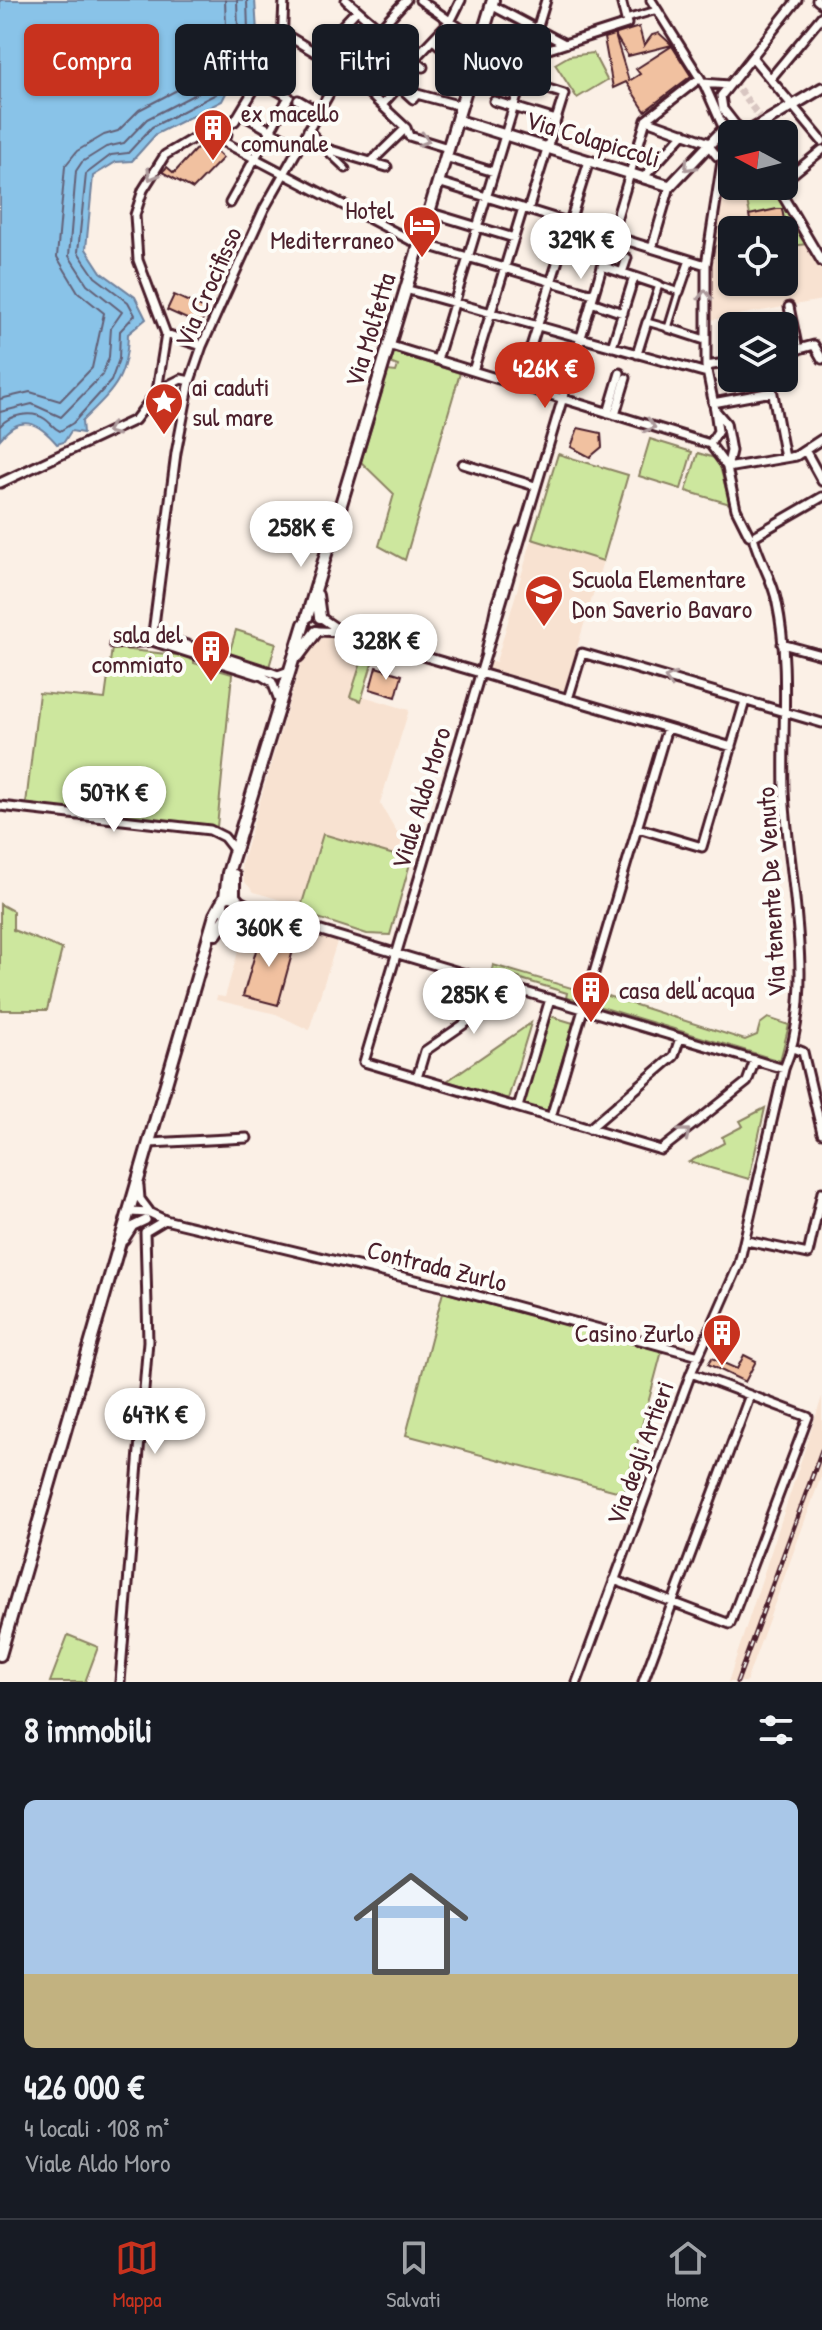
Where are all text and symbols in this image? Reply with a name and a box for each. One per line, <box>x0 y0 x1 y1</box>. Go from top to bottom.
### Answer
chip: Compra <box>24 24 159 96</box>
chip: Affitta <box>175 24 296 96</box>
chip: Filtri <box>312 24 419 96</box>
chip: Nuovo <box>435 24 551 96</box>
place label: ex macello comunale <box>241 95 339 160</box>
street label: Via Colapiccoli <box>522 101 665 176</box>
building icon: ex macello comunale <box>192 107 234 162</box>
north arrow <box>718 120 798 200</box>
map controls <box>718 120 798 392</box>
one-way arrow <box>417 131 431 147</box>
one-way arrow <box>685 156 699 171</box>
one-way arrow <box>146 166 162 181</box>
place label: Hotel Mediterraneo <box>270 192 394 257</box>
hotel icon: Hotel Mediterraneo <box>401 204 443 259</box>
pin: 329K € <box>516 213 646 281</box>
button: locate <box>718 216 798 296</box>
street label: Via Crocifisso <box>165 221 250 352</box>
text: 329K € <box>548 221 614 256</box>
street label: Via Molfetta <box>336 269 403 391</box>
one-way arrow <box>697 288 714 301</box>
button: layers <box>718 312 798 392</box>
pin: 426K € <box>480 342 610 410</box>
text: 426K € <box>513 350 577 385</box>
place label: ai caduti sul mare <box>192 369 274 434</box>
place icon: ai caduti sul mare <box>143 381 185 436</box>
one-way arrow <box>643 417 657 433</box>
one-way arrow <box>106 421 120 437</box>
pin: 258K € <box>236 501 366 569</box>
text: 258K € <box>268 509 334 544</box>
place label: Scuola Elementare Don Saverio Bavaro <box>572 561 752 626</box>
school or university icon: Scuola Elementare Don Saverio Bavaro <box>523 573 565 628</box>
pin: 328K € <box>321 614 451 682</box>
place label: sala del commiato <box>92 616 183 681</box>
text: 328K € <box>352 622 420 657</box>
building icon: sala del commiato <box>190 628 232 683</box>
one-way arrow <box>664 672 678 688</box>
street label: Viale Aldo Moro <box>382 723 459 873</box>
pin: 507K € <box>49 766 179 834</box>
text: 507K € <box>80 774 148 809</box>
street label: Via tenente De Venuto <box>748 786 793 998</box>
pin: 360K € <box>204 901 334 969</box>
text: 360K € <box>236 909 302 944</box>
pin: 285K € <box>409 968 539 1036</box>
building icon: casa dell'acqua <box>570 969 612 1024</box>
place label: casa dell'acqua <box>619 972 754 1007</box>
text: 285K € <box>441 976 507 1011</box>
one-way arrow <box>676 1128 691 1143</box>
street label: Contrada Zurlo <box>364 1231 511 1300</box>
building icon: Casino Zurlo <box>701 1312 743 1367</box>
place label: Casino Zurlo <box>575 1315 694 1350</box>
street label: Via degli Artieri <box>597 1376 682 1530</box>
pin: 647K € <box>90 1388 220 1456</box>
text: 647K € <box>122 1396 188 1431</box>
text: 8 immobili <box>24 1707 152 1753</box>
icon: filters <box>754 1708 798 1752</box>
icon: home <box>339 1852 483 1996</box>
text: 426 000 € <box>24 2064 144 2110</box>
text: 4 locali · 108 m² <box>24 2110 169 2145</box>
text: Viale Aldo Moro <box>24 2145 171 2180</box>
tab: Mappa <box>112 2236 162 2314</box>
tab: Salvati <box>386 2236 441 2314</box>
tab: Home <box>666 2236 710 2314</box>

